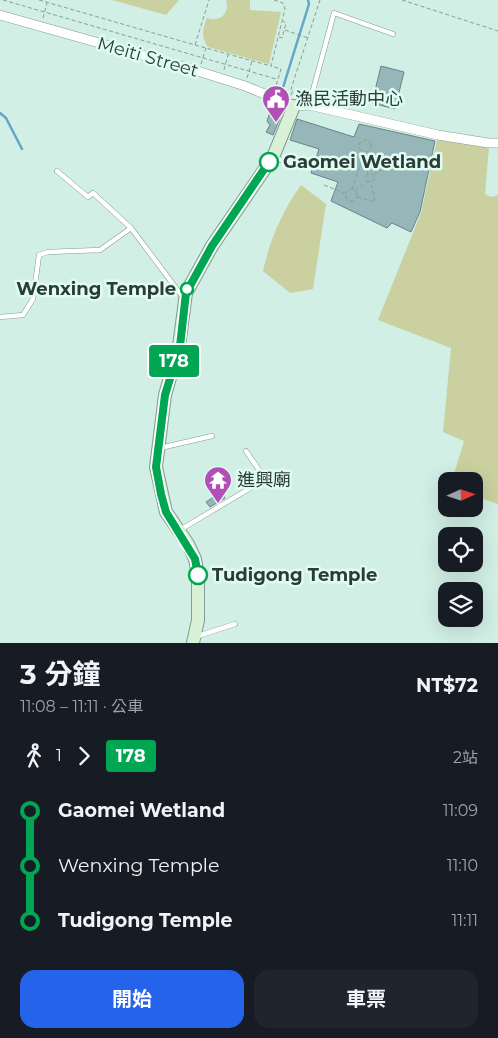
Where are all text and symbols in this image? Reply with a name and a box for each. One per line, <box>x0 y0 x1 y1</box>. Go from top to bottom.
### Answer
street label: Meiti Street <box>95 32 201 82</box>
public building icon: 漁民活動中心 <box>261 84 291 123</box>
place label: 漁民活動中心 <box>295 88 403 110</box>
place label: Gaomei Wetland <box>283 151 441 173</box>
marker: Gaomei Wetland <box>259 152 279 172</box>
place label: Wenxing Temple <box>16 278 176 300</box>
marker: Wenxing Temple <box>180 282 194 296</box>
line badge: 178 <box>145 345 203 377</box>
text: 178 <box>159 350 189 372</box>
temple icon: 進興廟 <box>203 465 233 504</box>
place label: 進興廟 <box>237 469 291 491</box>
north arrow <box>438 472 482 518</box>
map controls <box>438 472 483 627</box>
button: locate <box>438 527 483 572</box>
place label: Tudigong Temple <box>212 564 377 586</box>
marker: Tudigong Temple <box>188 565 208 585</box>
button: layers <box>438 582 483 627</box>
text: 3 分鐘 <box>20 657 101 691</box>
text: NT$72 <box>416 674 478 697</box>
text: 11:08 – 11:11 · 公車 <box>20 697 143 716</box>
icon: walk <box>20 742 48 770</box>
icon: forward <box>70 742 98 770</box>
text: 178 <box>116 745 146 767</box>
text: 1 <box>56 746 62 765</box>
text: 2站 <box>453 748 478 767</box>
text: Gaomei Wetland <box>58 799 225 822</box>
text: 11:09 <box>443 801 478 820</box>
text: Wenxing Temple <box>58 854 219 877</box>
text: 11:10 <box>447 856 478 875</box>
text: Tudigong Temple <box>58 909 233 932</box>
text: 11:11 <box>452 911 478 930</box>
button: 開始 <box>20 970 244 1028</box>
button: 車票 <box>254 970 478 1028</box>

